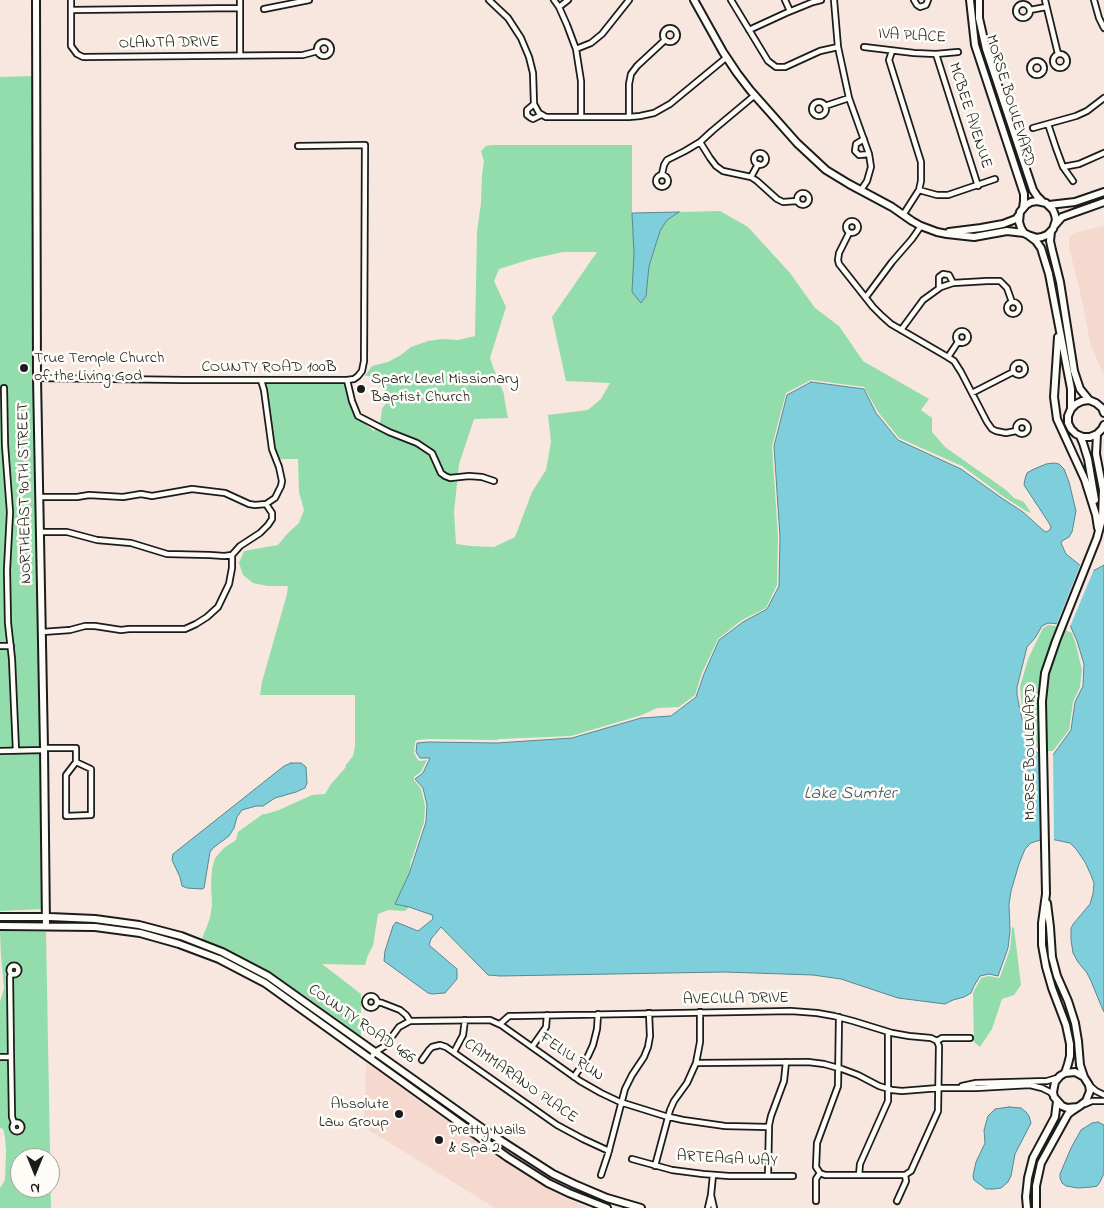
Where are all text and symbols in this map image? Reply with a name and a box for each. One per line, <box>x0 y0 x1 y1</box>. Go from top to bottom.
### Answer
street label: IVA PLACE <box>878 26 946 48</box>
street label: MORSE BOULEVARD <box>980 33 1038 169</box>
street label: OLANTA DRIVE <box>118 34 220 54</box>
street label: MCBEE AVENUE <box>943 61 995 171</box>
place label: True Temple Church of the Living God <box>34 349 164 387</box>
street label: COUNTY ROAD 100B <box>201 358 337 378</box>
marker: True Temple Church of the Living God <box>18 362 30 374</box>
place label: Spark Level Missionary Baptist Church <box>371 370 519 408</box>
marker: Spark Level Missionary Baptist Church <box>355 383 367 395</box>
street label: NORTHEAST 90TH STREET <box>15 402 37 584</box>
street label: MORSE BOULEVARD <box>1021 683 1041 821</box>
water label: Lake Sumter <box>804 784 896 806</box>
street label: COUNTY ROAD 466 <box>304 981 418 1069</box>
street label: AVECILLA DRIVE <box>683 989 789 1011</box>
street label: FELIU RUN <box>535 1029 607 1087</box>
street label: CAMMARANO PLACE <box>459 1036 581 1128</box>
place label: Absolute Law Group <box>319 1095 389 1133</box>
marker: Absolute Law Group <box>393 1108 405 1120</box>
place label: Pretty Nails & Spa 2 <box>449 1121 526 1159</box>
marker: Pretty Nails & Spa 2 <box>433 1134 445 1146</box>
north arrow <box>10 1148 60 1198</box>
street label: ARTEAGA WAY <box>676 1148 778 1172</box>
text: N <box>30 1177 40 1198</box>

